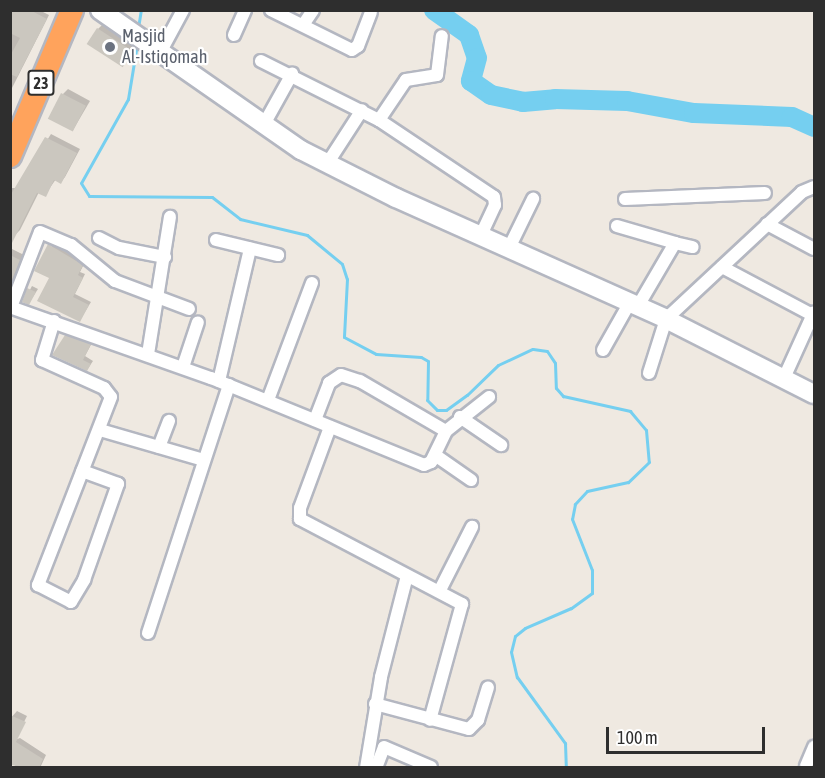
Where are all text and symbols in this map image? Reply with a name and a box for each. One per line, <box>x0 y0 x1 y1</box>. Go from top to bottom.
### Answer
place label: Masjid Al-Istiqomah <box>122 26 207 68</box>
marker: Masjid Al-Istiqomah <box>103 40 117 54</box>
road number: 23 <box>26 70 56 96</box>
scale bar <box>609 715 768 753</box>
text: 100 m <box>617 727 658 748</box>

